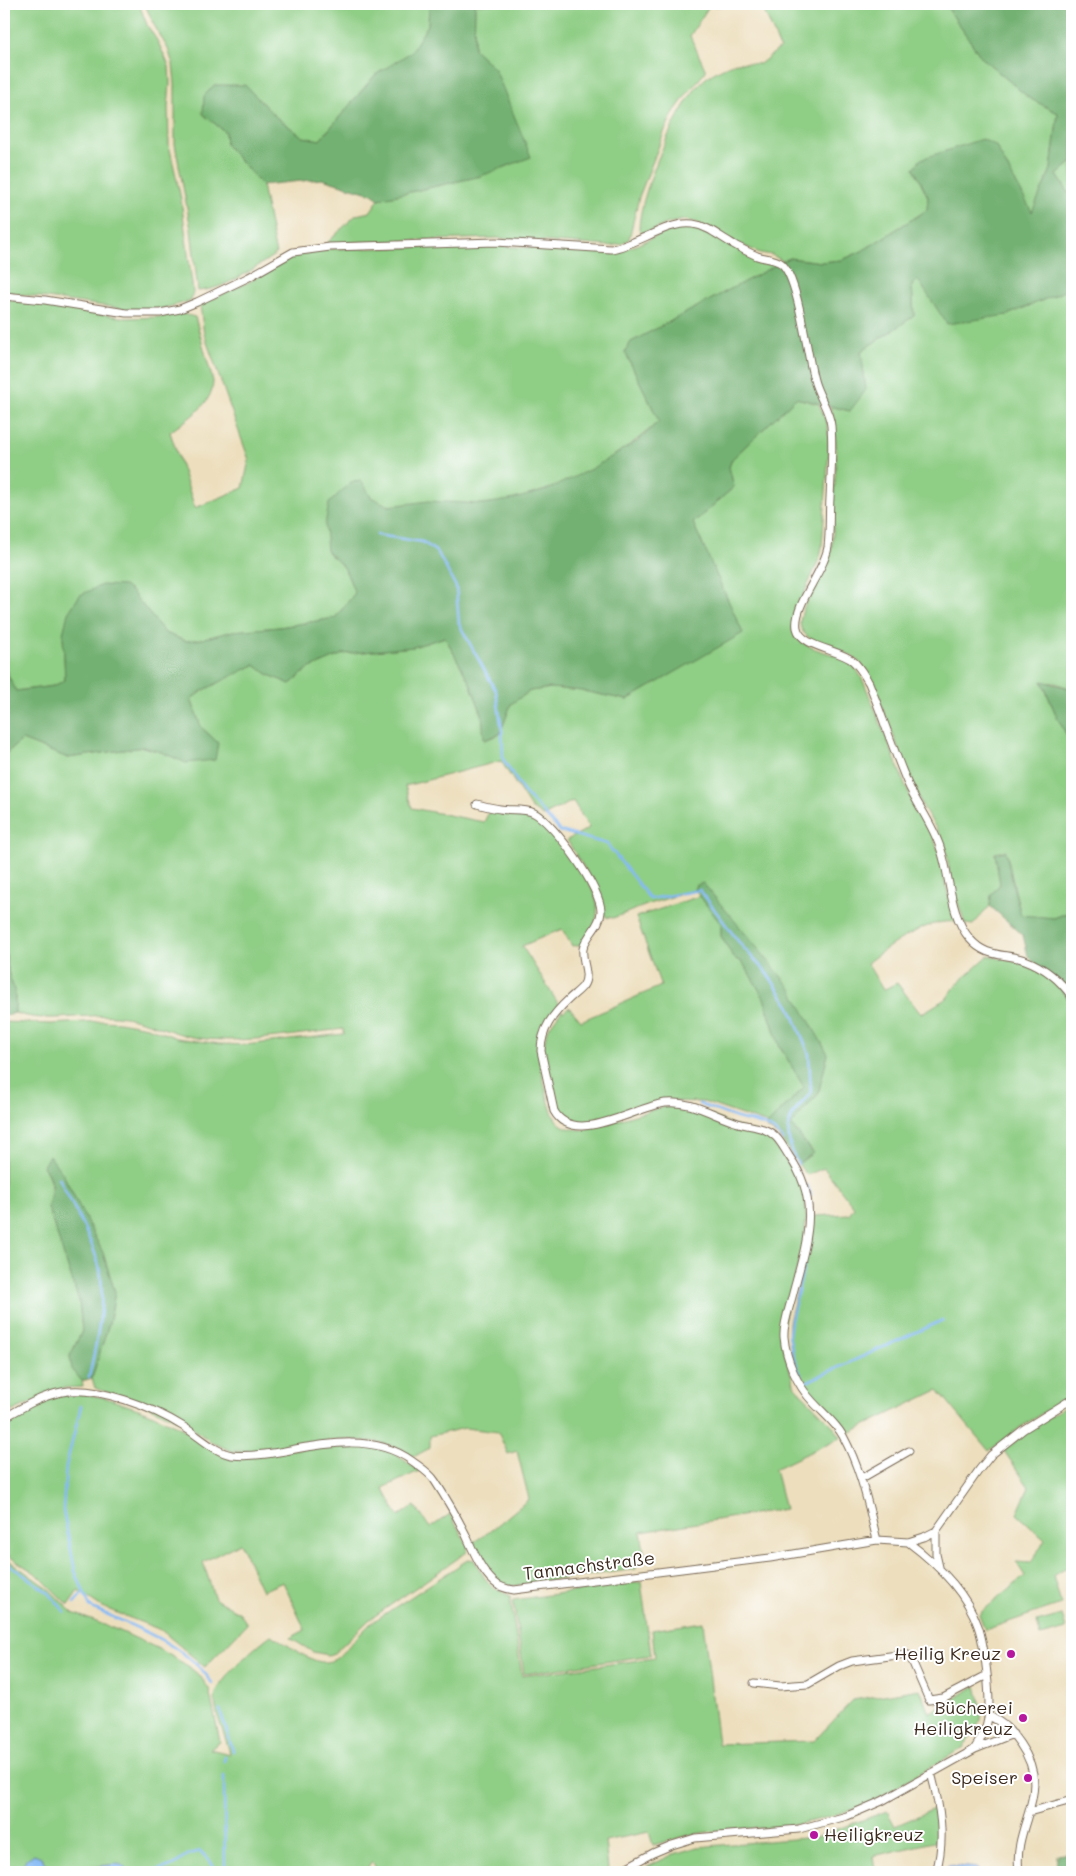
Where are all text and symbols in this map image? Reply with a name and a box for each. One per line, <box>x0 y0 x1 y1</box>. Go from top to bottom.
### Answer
street label: Tannachstraße <box>522 1545 656 1585</box>
place label: Heilig Kreuz <box>894 1641 1001 1665</box>
marker: Heilig Kreuz <box>1005 1648 1017 1660</box>
place label: Bücherei Heiligkreuz <box>913 1695 1013 1740</box>
marker: Bücherei Heiligkreuz <box>1017 1712 1029 1724</box>
place label: Speiser <box>951 1765 1018 1789</box>
marker: Speiser <box>1022 1772 1034 1784</box>
place label: Heiligkreuz <box>824 1822 924 1846</box>
marker: Heiligkreuz <box>808 1829 820 1841</box>

